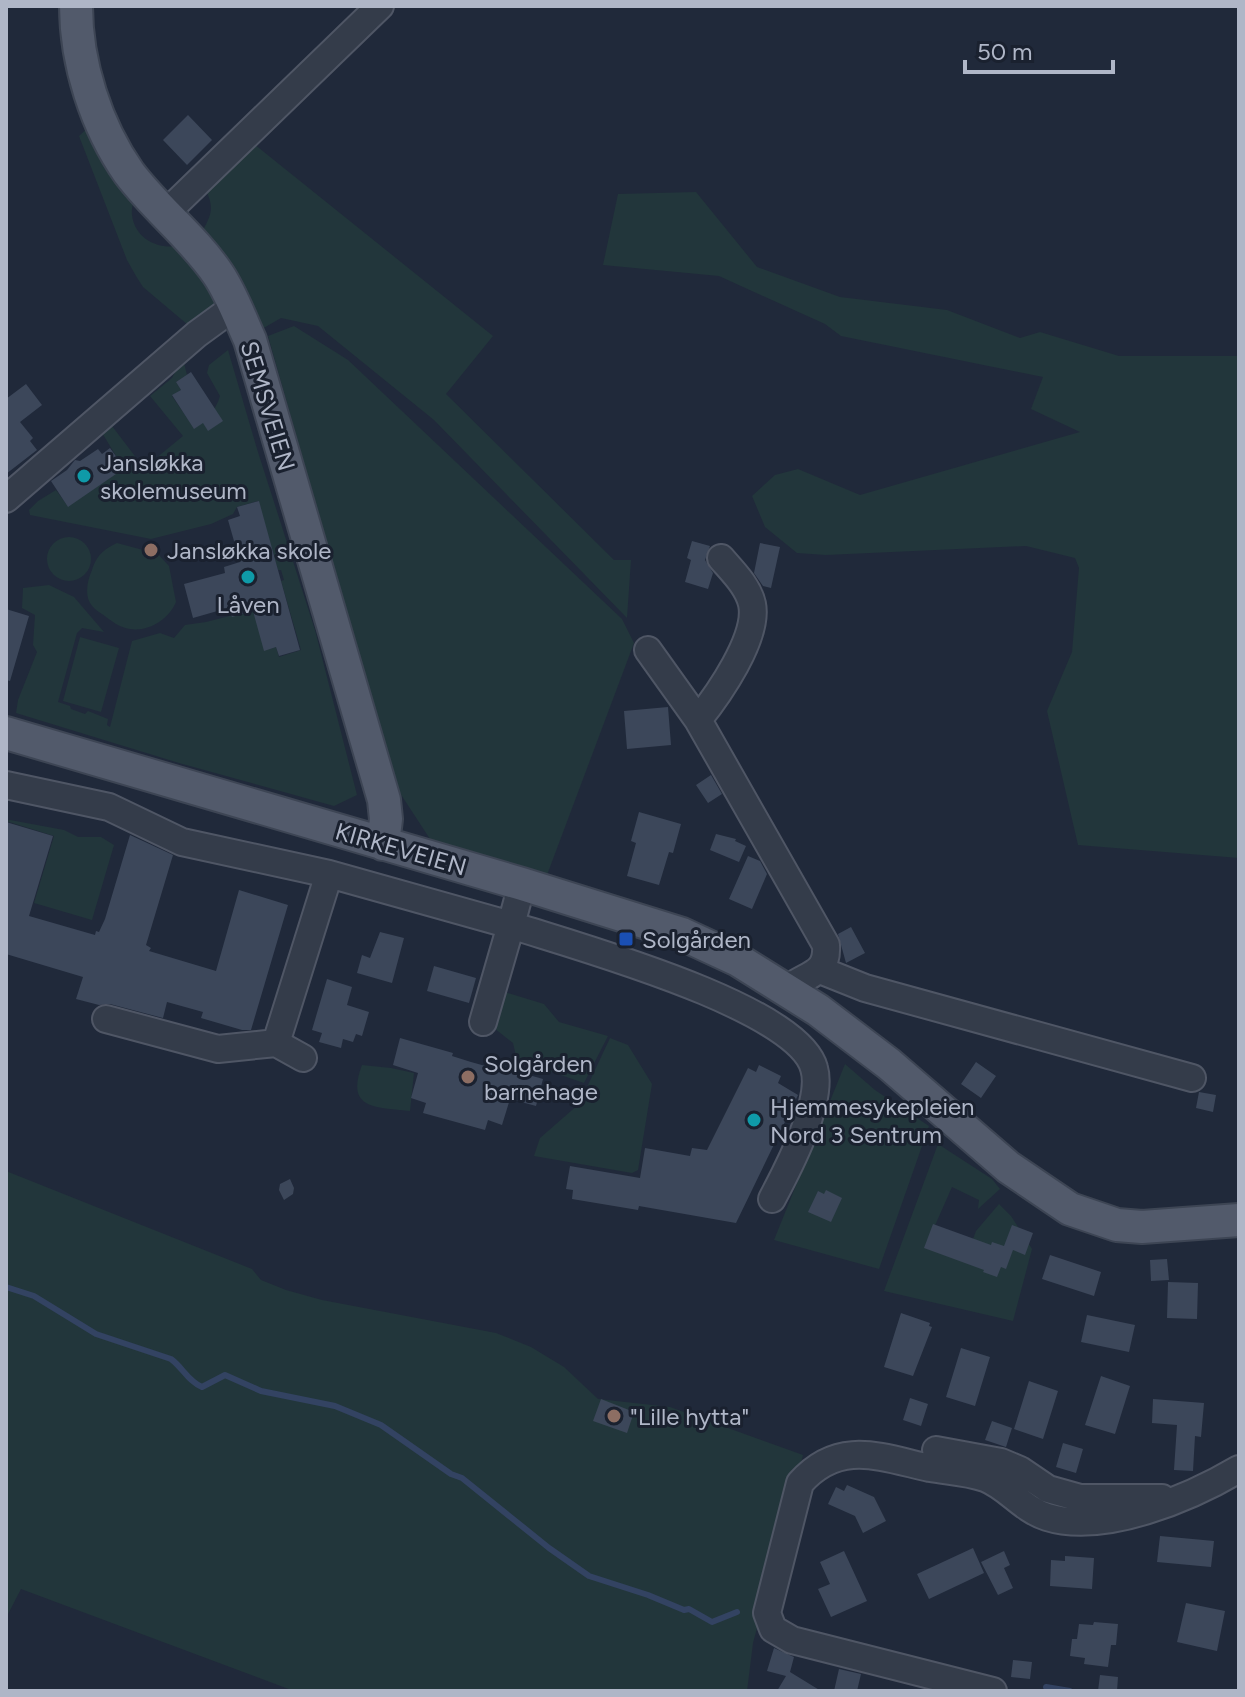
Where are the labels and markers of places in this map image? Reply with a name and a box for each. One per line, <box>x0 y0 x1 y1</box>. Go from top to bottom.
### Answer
place label: Jansløkka skolemuseum <box>100 448 247 505</box>
marker: Jansløkka skolemuseum <box>75 467 93 485</box>
place label: Jansløkka skole <box>167 536 331 565</box>
marker: Jansløkka skole <box>142 541 160 559</box>
marker: Låven <box>239 568 257 586</box>
place label: Låven <box>216 590 280 619</box>
place label: Solgården <box>642 925 751 954</box>
marker: Solgården <box>617 930 635 948</box>
place label: Solgården barnehage <box>484 1049 598 1106</box>
marker: Solgården barnehage <box>459 1068 477 1086</box>
place label: Hjemmesykepleien Nord 3 Sentrum <box>770 1092 974 1149</box>
marker: Hjemmesykepleien Nord 3 Sentrum <box>745 1111 763 1129</box>
place label: "Lille hytta" <box>630 1402 749 1431</box>
marker: "Lille hytta" <box>605 1407 623 1425</box>

